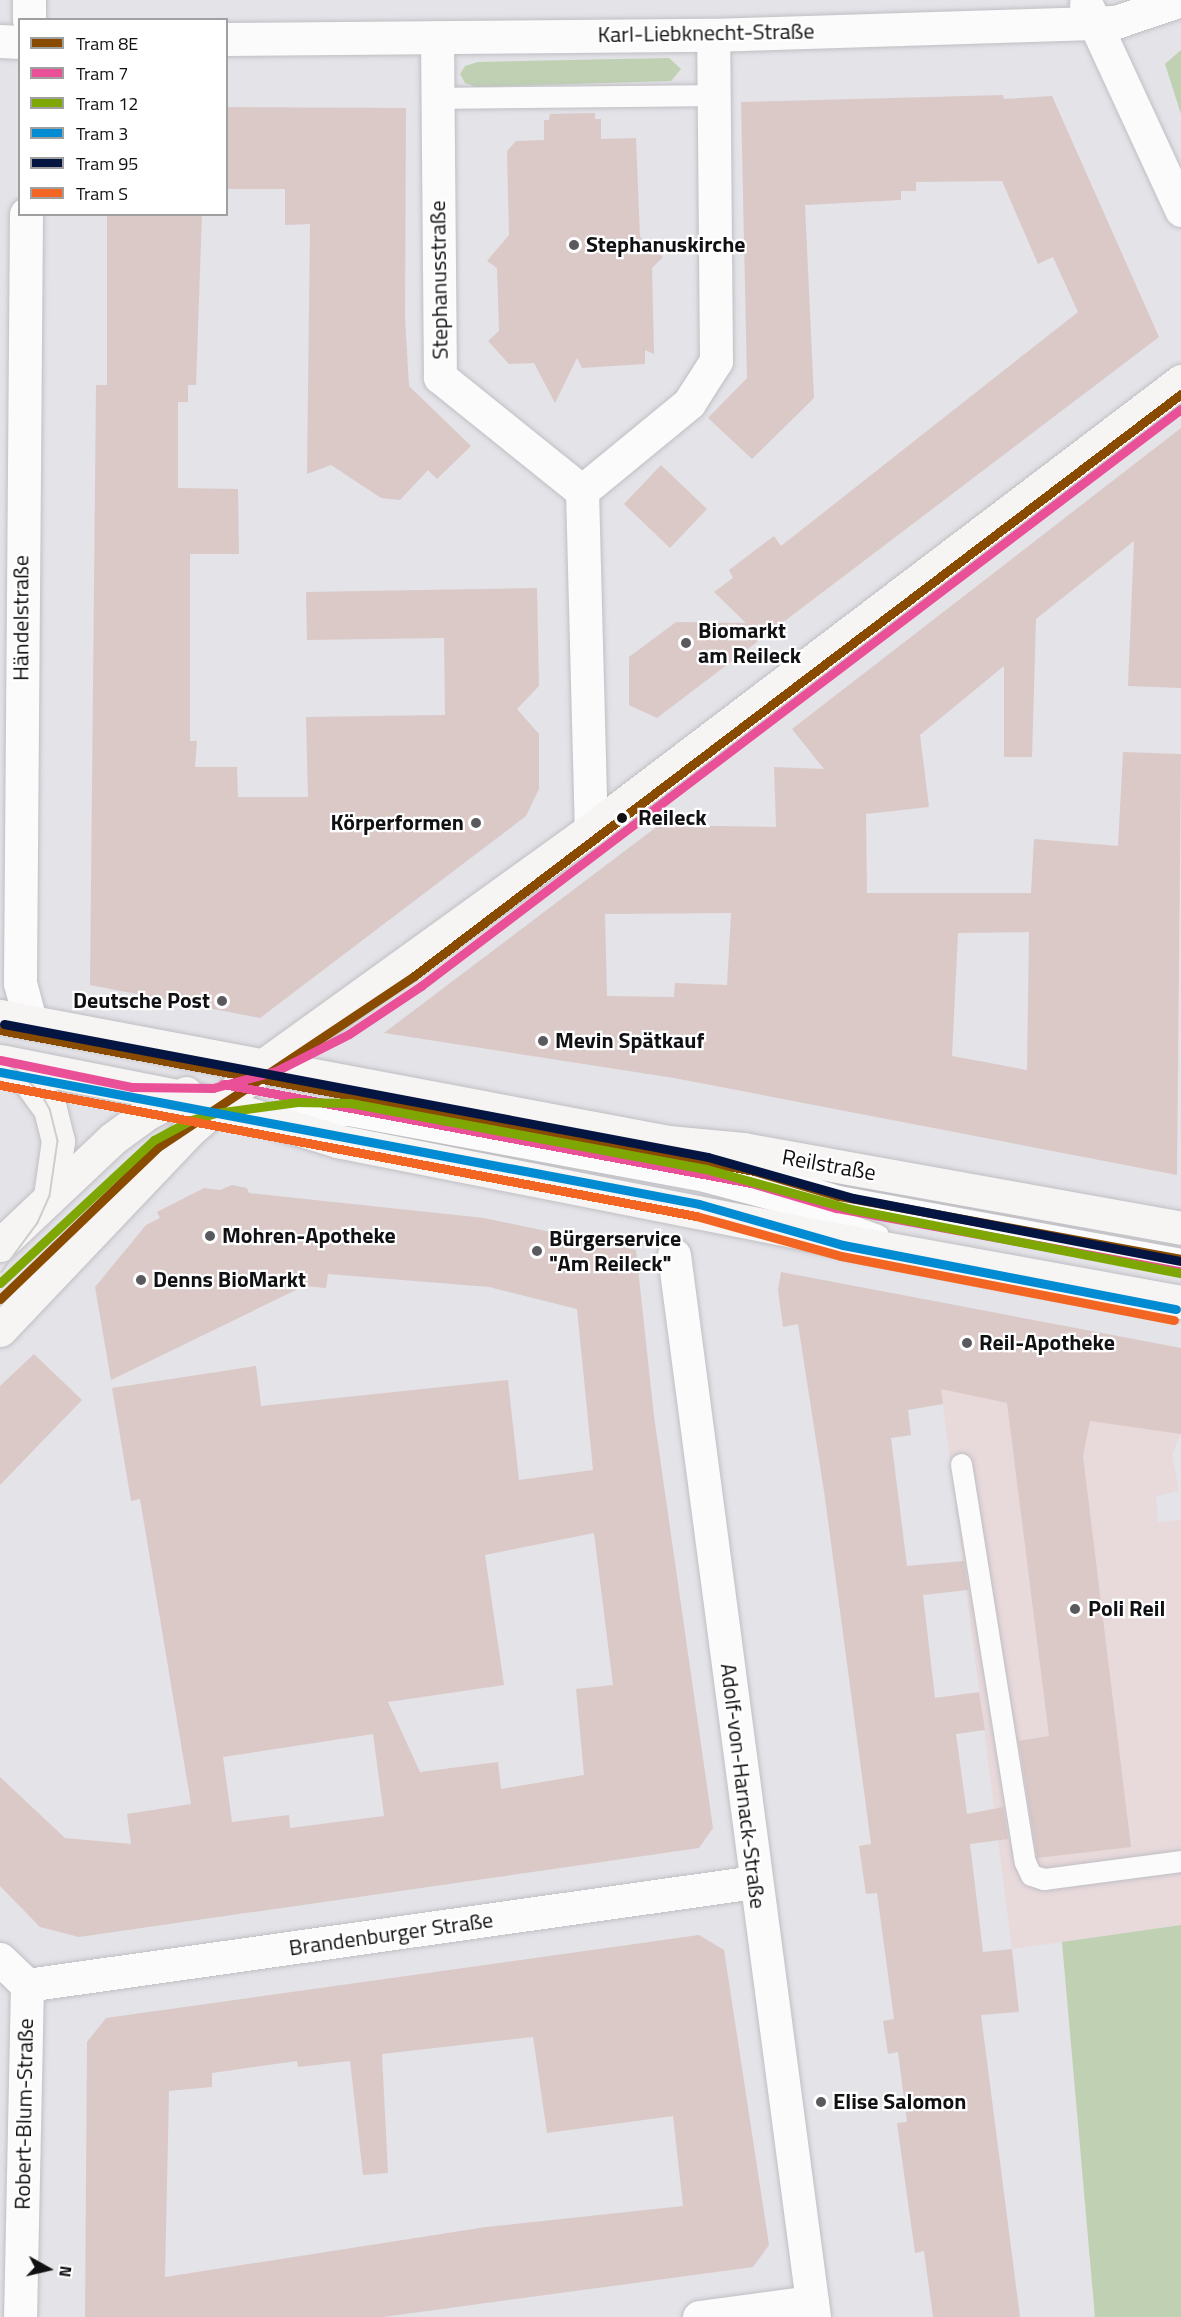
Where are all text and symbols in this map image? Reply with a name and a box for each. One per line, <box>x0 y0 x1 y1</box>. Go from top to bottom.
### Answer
legend <box>18 18 228 216</box>
street label: Karl-Liebknecht-Straße <box>597 18 815 48</box>
text: Tram 8E <box>76 30 138 57</box>
text: Tram 7 <box>76 60 128 87</box>
text: Tram 12 <box>76 90 138 117</box>
text: Tram 3 <box>76 120 128 147</box>
text: Tram 95 <box>76 150 138 177</box>
text: Tram S <box>76 180 128 207</box>
street label: Stephanusstraße <box>424 200 454 360</box>
place label: Stephanuskirche <box>586 232 746 258</box>
marker: Stephanuskirche <box>567 238 581 252</box>
street label: Händelstraße <box>8 555 34 681</box>
place label: Biomarkt am Reileck <box>698 617 801 668</box>
marker: Biomarkt am Reileck <box>679 636 693 650</box>
place label: Reileck <box>638 805 707 831</box>
marker: Reileck <box>611 807 633 829</box>
place label: Körperformen <box>331 810 464 836</box>
marker: Körperformen <box>469 816 483 830</box>
place label: Deutsche Post <box>73 988 210 1014</box>
marker: Deutsche Post <box>215 994 229 1008</box>
place label: Mevin Spätkauf <box>555 1028 704 1054</box>
marker: Mevin Spätkauf <box>536 1034 550 1048</box>
street label: Reilstraße <box>780 1144 878 1186</box>
place label: Mohren-Apotheke <box>222 1223 396 1249</box>
place label: Bürgerservice "Am Reileck" <box>549 1225 681 1276</box>
marker: Mohren-Apotheke <box>203 1229 217 1243</box>
marker: Bürgerservice "Am Reileck" <box>530 1244 544 1258</box>
place label: Denns BioMarkt <box>153 1267 306 1293</box>
marker: Denns BioMarkt <box>134 1273 148 1287</box>
place label: Reil-Apotheke <box>979 1330 1115 1356</box>
marker: Reil-Apotheke <box>960 1336 974 1350</box>
place label: Poli Reil <box>1088 1596 1165 1622</box>
marker: Poli Reil <box>1066 1600 1084 1618</box>
street label: Adolf-von-Harnack-Straße <box>715 1662 771 1910</box>
street label: Brandenburger Straße <box>287 1907 495 1961</box>
street label: Robert-Blum-Straße <box>9 2018 39 2210</box>
place label: Elise Salomon <box>833 2089 966 2115</box>
marker: Elise Salomon <box>814 2095 828 2109</box>
north arrow <box>18 2239 78 2299</box>
text: N <box>53 2264 78 2279</box>

